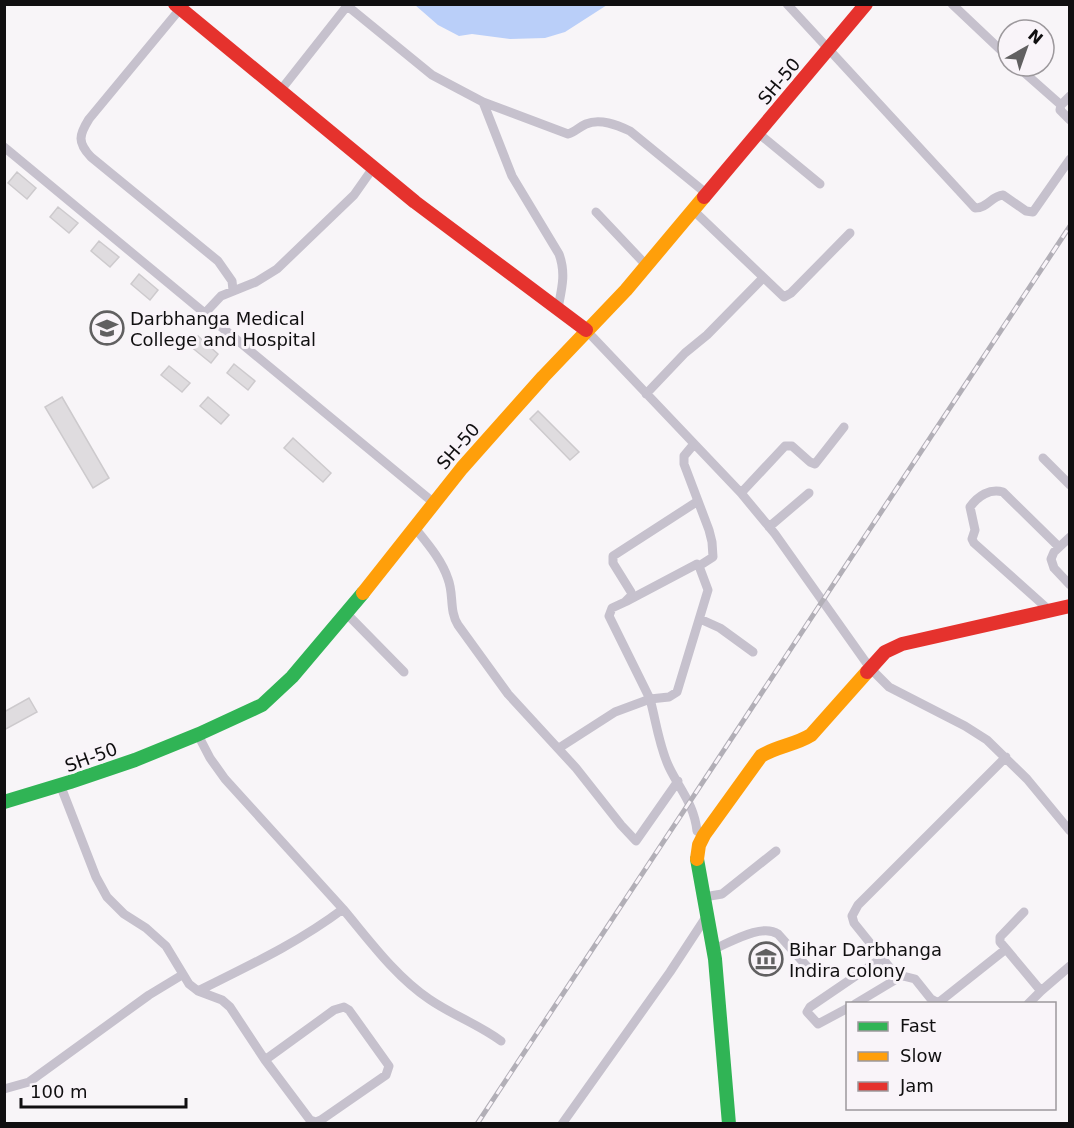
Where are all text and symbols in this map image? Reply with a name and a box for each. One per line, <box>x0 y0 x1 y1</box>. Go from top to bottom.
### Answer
north arrow <box>996 18 1056 78</box>
text: N <box>1024 25 1047 48</box>
street label: SH-50 <box>753 53 805 109</box>
place label: Darbhanga Medical College and Hospital <box>130 308 316 350</box>
school or university icon: Darbhanga Medical College and Hospital <box>89 310 125 346</box>
street label: SH-50 <box>432 419 484 473</box>
street label: SH-50 <box>62 738 120 776</box>
place label: Bihar Darbhanga Indira colony <box>789 939 942 981</box>
museum icon: Bihar Darbhanga Indira colony <box>748 941 784 977</box>
legend <box>846 1002 1056 1110</box>
text: Fast <box>900 1015 936 1036</box>
text: Slow <box>900 1045 942 1066</box>
scale bar <box>21 1071 186 1109</box>
text: Jam <box>899 1075 934 1096</box>
text: 100 m <box>30 1081 88 1102</box>

